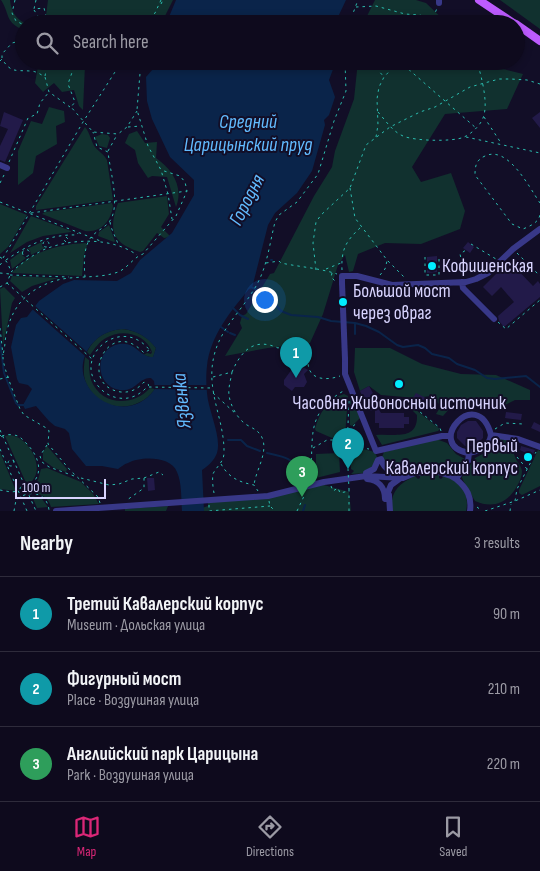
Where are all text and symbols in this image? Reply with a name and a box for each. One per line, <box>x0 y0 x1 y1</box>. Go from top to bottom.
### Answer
search box <box>15 15 525 70</box>
icon: search <box>33 29 61 57</box>
text: Search here <box>73 31 149 54</box>
water label: Средний Царицынский пруд <box>184 110 312 157</box>
water label: Городня <box>224 170 270 230</box>
place label: Кофишенская <box>442 255 534 278</box>
marker: Кофишенская <box>426 260 438 272</box>
place label: Большой мост через овраг <box>353 280 451 325</box>
your location <box>252 287 278 313</box>
marker: Большой мост через овраг <box>337 296 349 308</box>
pin: 1 <box>280 337 312 378</box>
water label: Язвенка <box>167 372 197 431</box>
marker: Часовня Живоносный источник <box>393 378 405 390</box>
place label: Часовня Живоносный источник <box>292 392 507 415</box>
pin: 2 <box>332 428 364 469</box>
place label: Первый Кавалерский корпус <box>385 435 518 480</box>
marker: Первый Кавалерский корпус <box>522 451 534 463</box>
pin: 3 <box>286 456 318 497</box>
scale bar <box>15 476 106 499</box>
text: 100 m <box>22 479 51 496</box>
text: Nearby <box>20 531 73 556</box>
text: 3 results <box>474 534 520 553</box>
text: Третий Кавалерский корпус <box>67 593 264 616</box>
text: 1 <box>33 605 39 624</box>
text: 90 m <box>493 605 520 624</box>
text: Museum · Дольская улица <box>67 616 205 635</box>
text: Фигурный мост <box>67 668 181 691</box>
text: 2 <box>32 680 40 699</box>
text: 210 m <box>488 680 520 699</box>
text: Place · Воздушная улица <box>67 691 199 710</box>
text: Английский парк Царицына <box>67 743 258 766</box>
text: 3 <box>32 755 40 774</box>
text: 220 m <box>487 755 520 774</box>
text: Park · Воздушная улица <box>67 766 194 785</box>
tab: Map <box>73 813 101 860</box>
tab: Directions <box>246 813 294 860</box>
tab: Saved <box>439 813 467 860</box>

